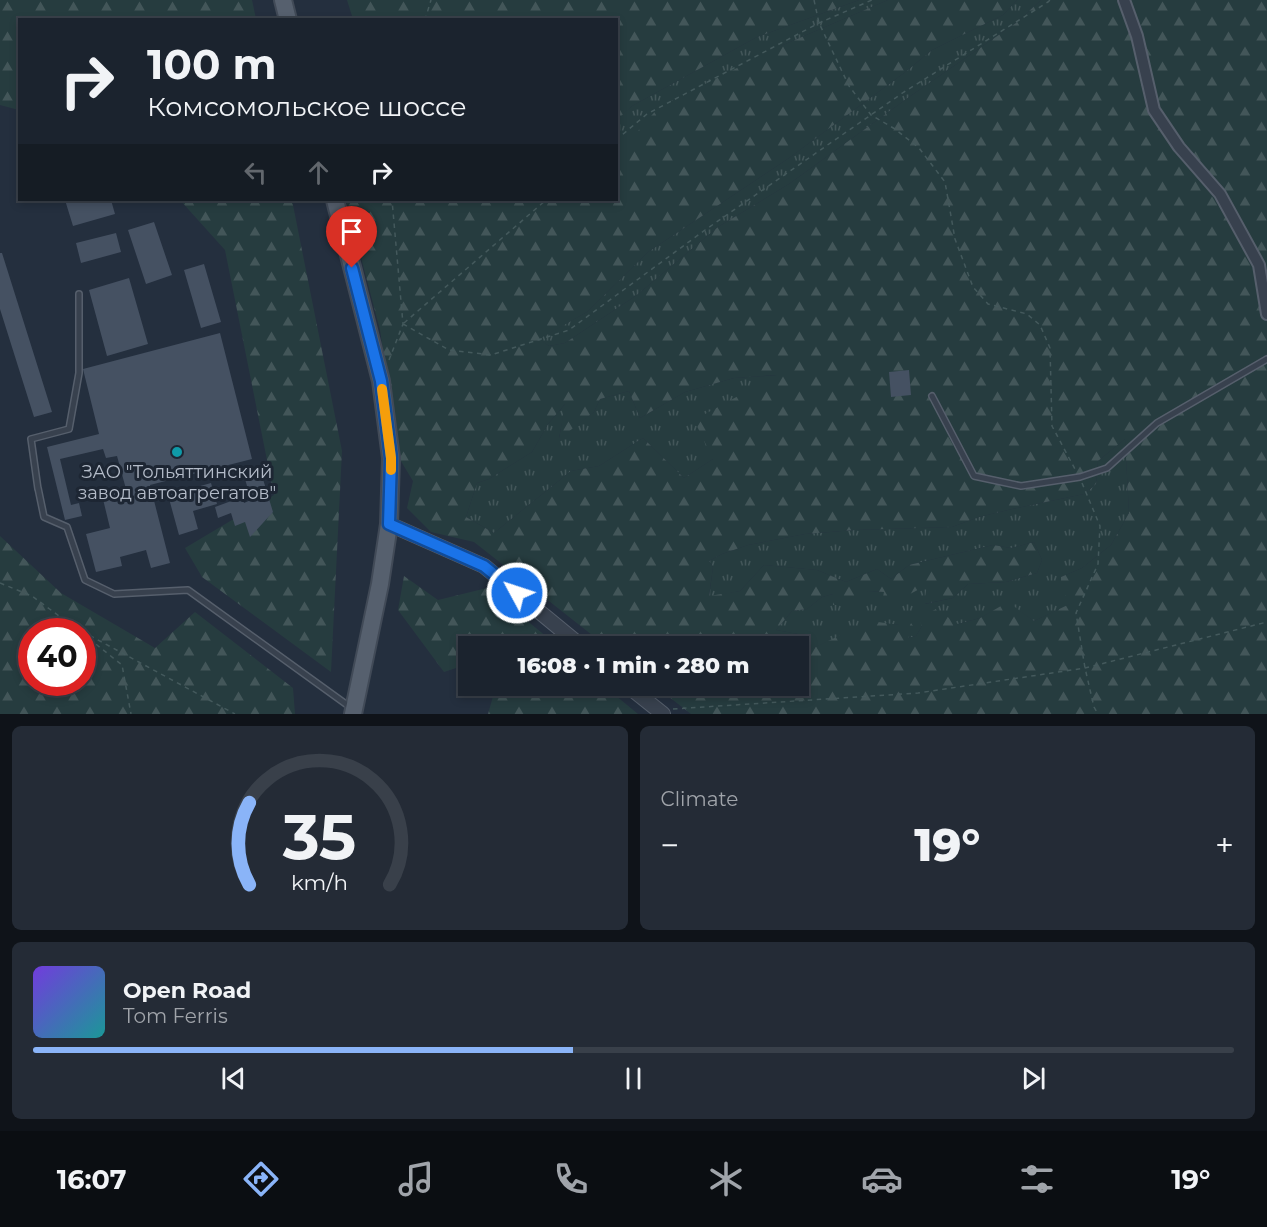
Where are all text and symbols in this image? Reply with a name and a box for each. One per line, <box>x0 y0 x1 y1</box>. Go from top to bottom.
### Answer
text: 100 m <box>147 38 276 90</box>
icon: right <box>48 42 126 120</box>
text: Комсомольское шоссе <box>147 90 467 123</box>
icon: left <box>239 156 272 189</box>
icon: ahead <box>302 156 335 189</box>
icon: right <box>365 156 398 189</box>
pin <box>326 206 377 268</box>
icon: arrive <box>335 215 368 248</box>
marker: ЗАО "Тольяттинский завод автоагрегатов" <box>170 445 184 459</box>
place label: ЗАО "Тольяттинский завод автоагрегатов" <box>78 461 276 504</box>
position arrow <box>485 561 549 625</box>
speed limit sign: 40 <box>18 618 96 696</box>
text: 16:08 · 1 min · 280 m <box>518 652 749 679</box>
text: Climate <box>661 787 738 811</box>
text: 35 <box>282 799 356 875</box>
text: 19° <box>914 817 980 872</box>
text: − <box>661 825 679 865</box>
text: + <box>1215 825 1234 865</box>
text: km/h <box>291 869 348 895</box>
text: Open Road <box>123 977 251 1004</box>
text: Tom Ferris <box>123 1004 228 1028</box>
icon: previous <box>217 1062 250 1095</box>
icon: pause <box>617 1062 650 1095</box>
icon: next <box>1017 1062 1050 1095</box>
icon: directions <box>240 1158 282 1200</box>
icon: music <box>395 1158 437 1200</box>
icon: phone <box>550 1158 592 1200</box>
icon: climate <box>705 1158 747 1200</box>
icon: car <box>861 1158 903 1200</box>
icon: filters <box>1016 1158 1058 1200</box>
text: 16:07 <box>57 1163 126 1196</box>
text: 19° <box>1171 1163 1210 1196</box>

